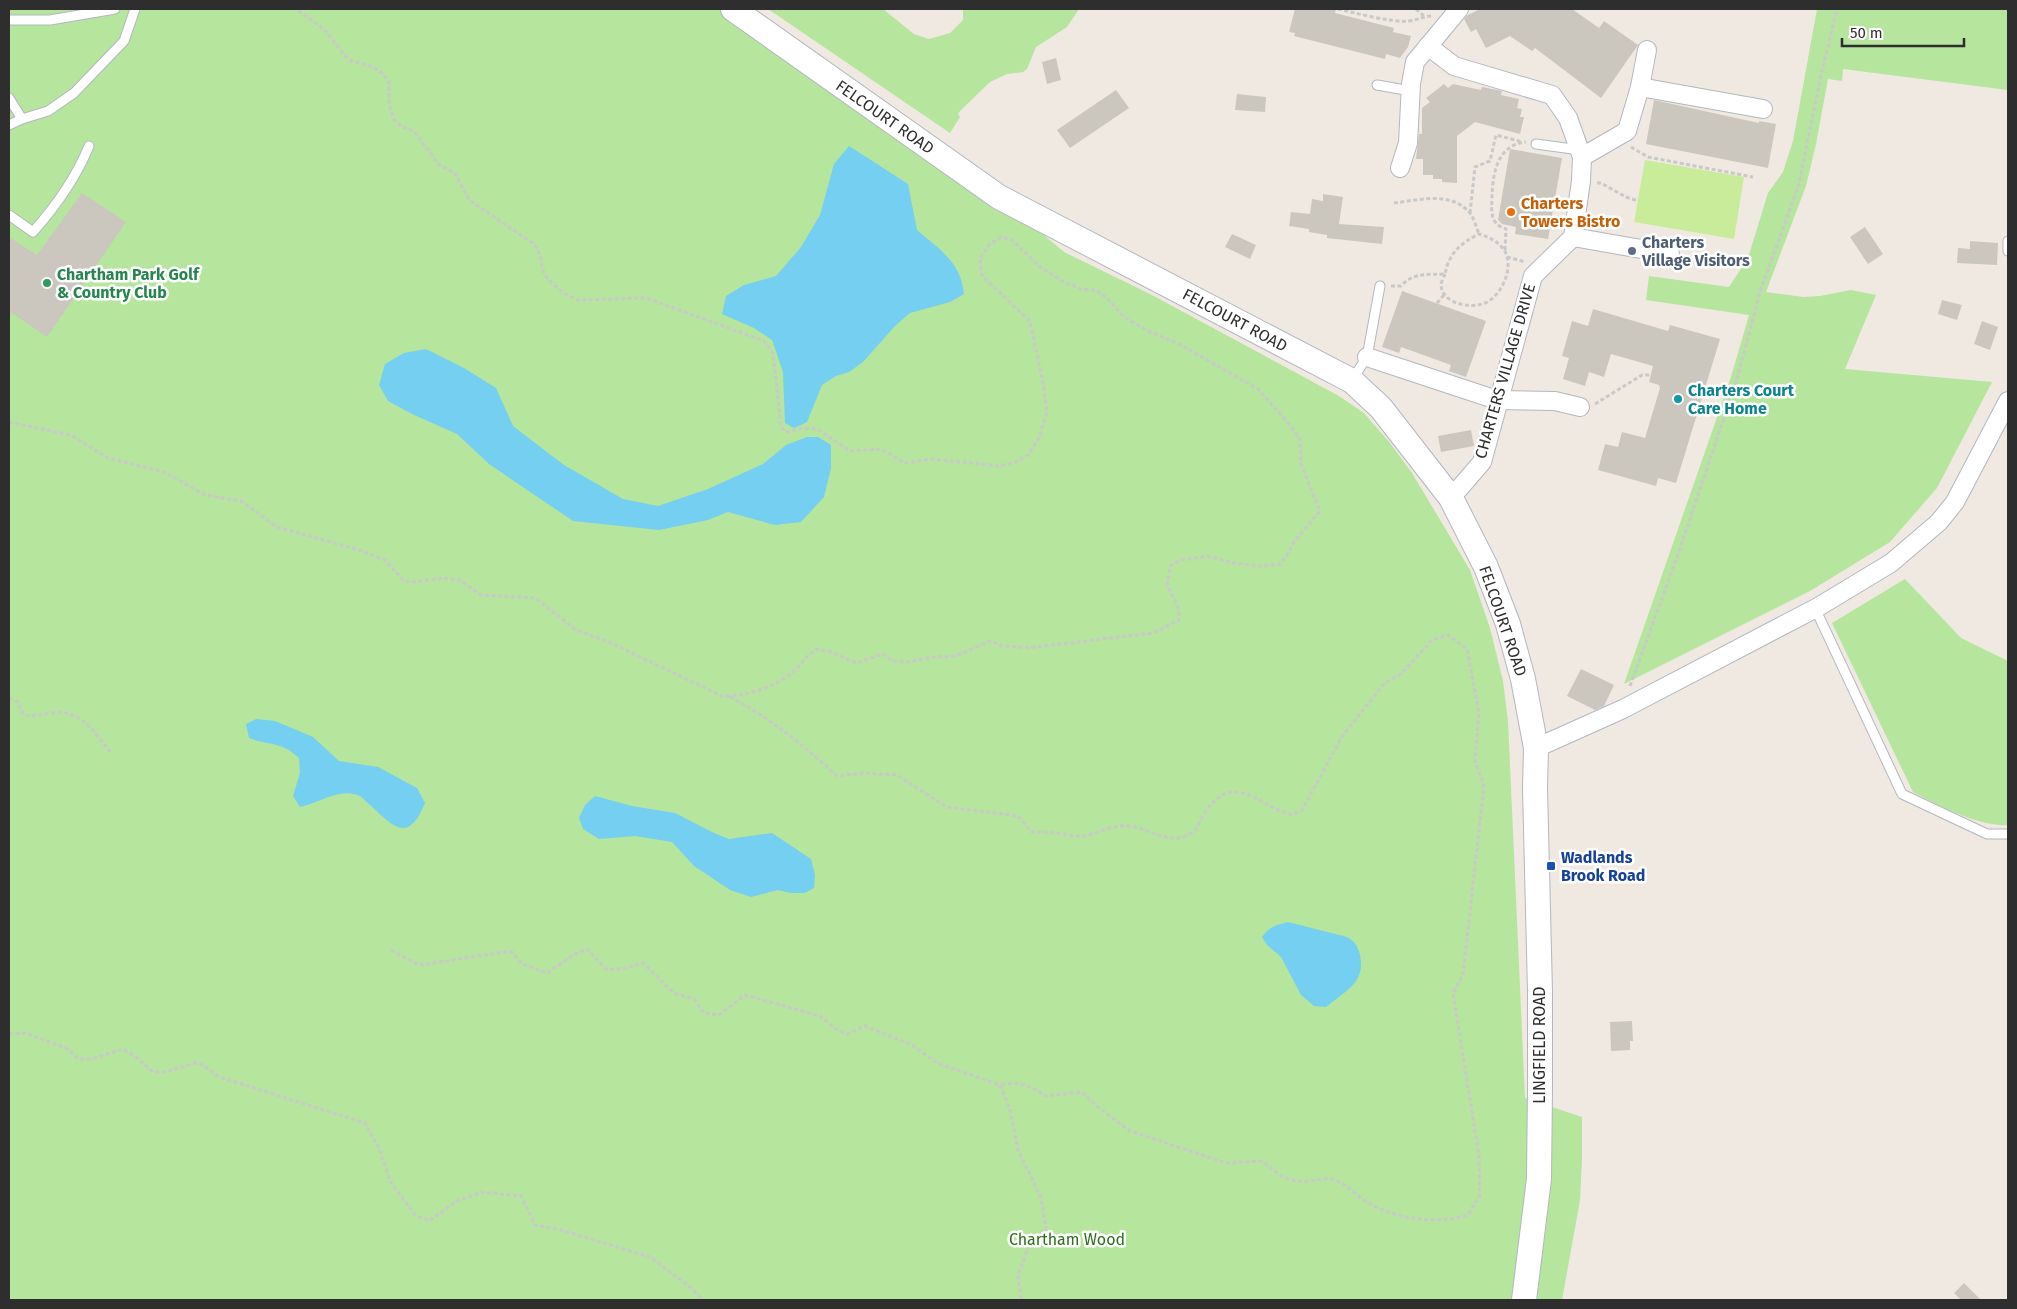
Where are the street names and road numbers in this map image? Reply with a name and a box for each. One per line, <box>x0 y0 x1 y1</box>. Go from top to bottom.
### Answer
street label: FELCOURT ROAD <box>832 76 938 158</box>
street label: CHARTERS VILLAGE DRIVE <box>1471 281 1539 461</box>
street label: FELCOURT ROAD <box>1179 284 1291 356</box>
street label: FELCOURT ROAD <box>1475 563 1531 679</box>
street label: LINGFIELD ROAD <box>1530 986 1549 1104</box>

